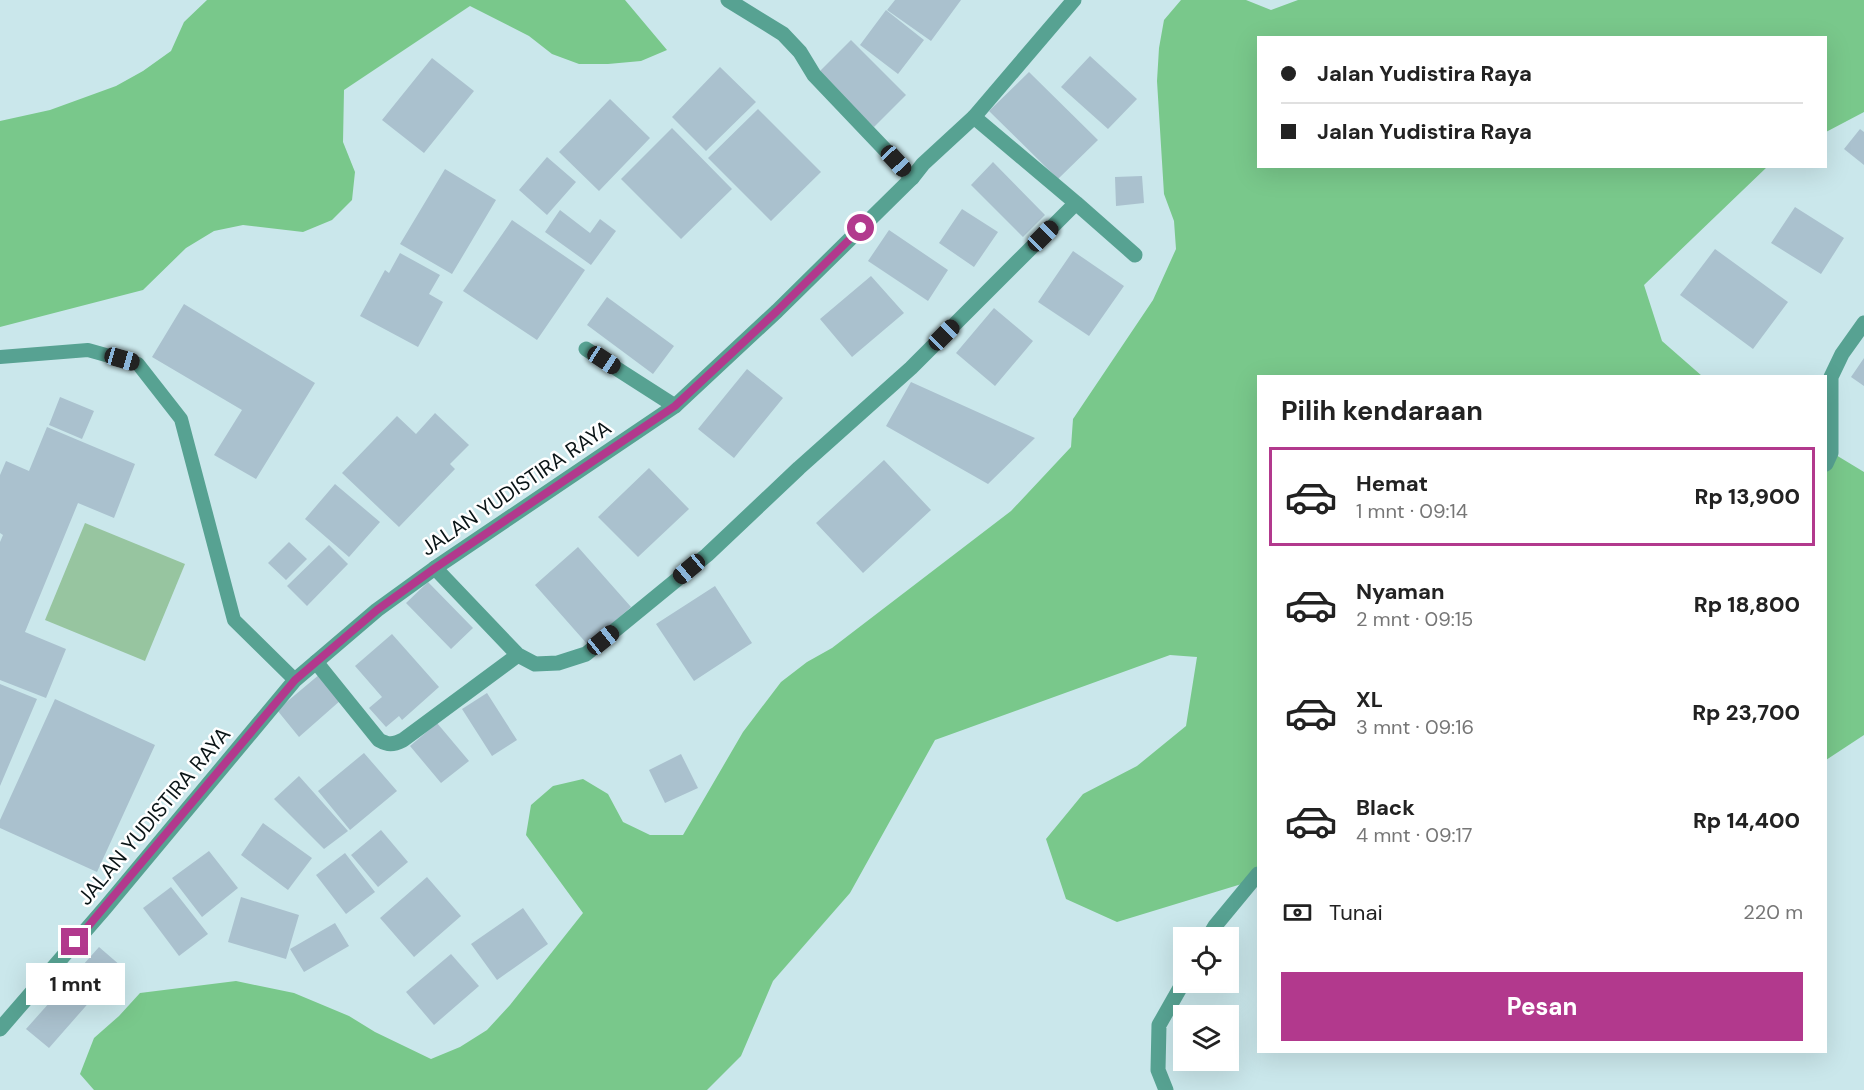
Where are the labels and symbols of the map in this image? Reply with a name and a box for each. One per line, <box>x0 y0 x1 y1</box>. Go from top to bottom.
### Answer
car <box>877 142 915 180</box>
route start <box>847 214 874 241</box>
car <box>1024 217 1062 255</box>
car <box>925 316 963 354</box>
car <box>584 343 624 377</box>
car <box>102 345 142 373</box>
street label: JALAN YUDISTIRA RAYA <box>415 414 617 562</box>
car <box>669 551 709 587</box>
car <box>583 622 623 658</box>
street label: JALAN YUDISTIRA RAYA <box>71 721 237 911</box>
route end <box>61 928 88 955</box>
callout: 1 mnt <box>26 963 124 1005</box>

